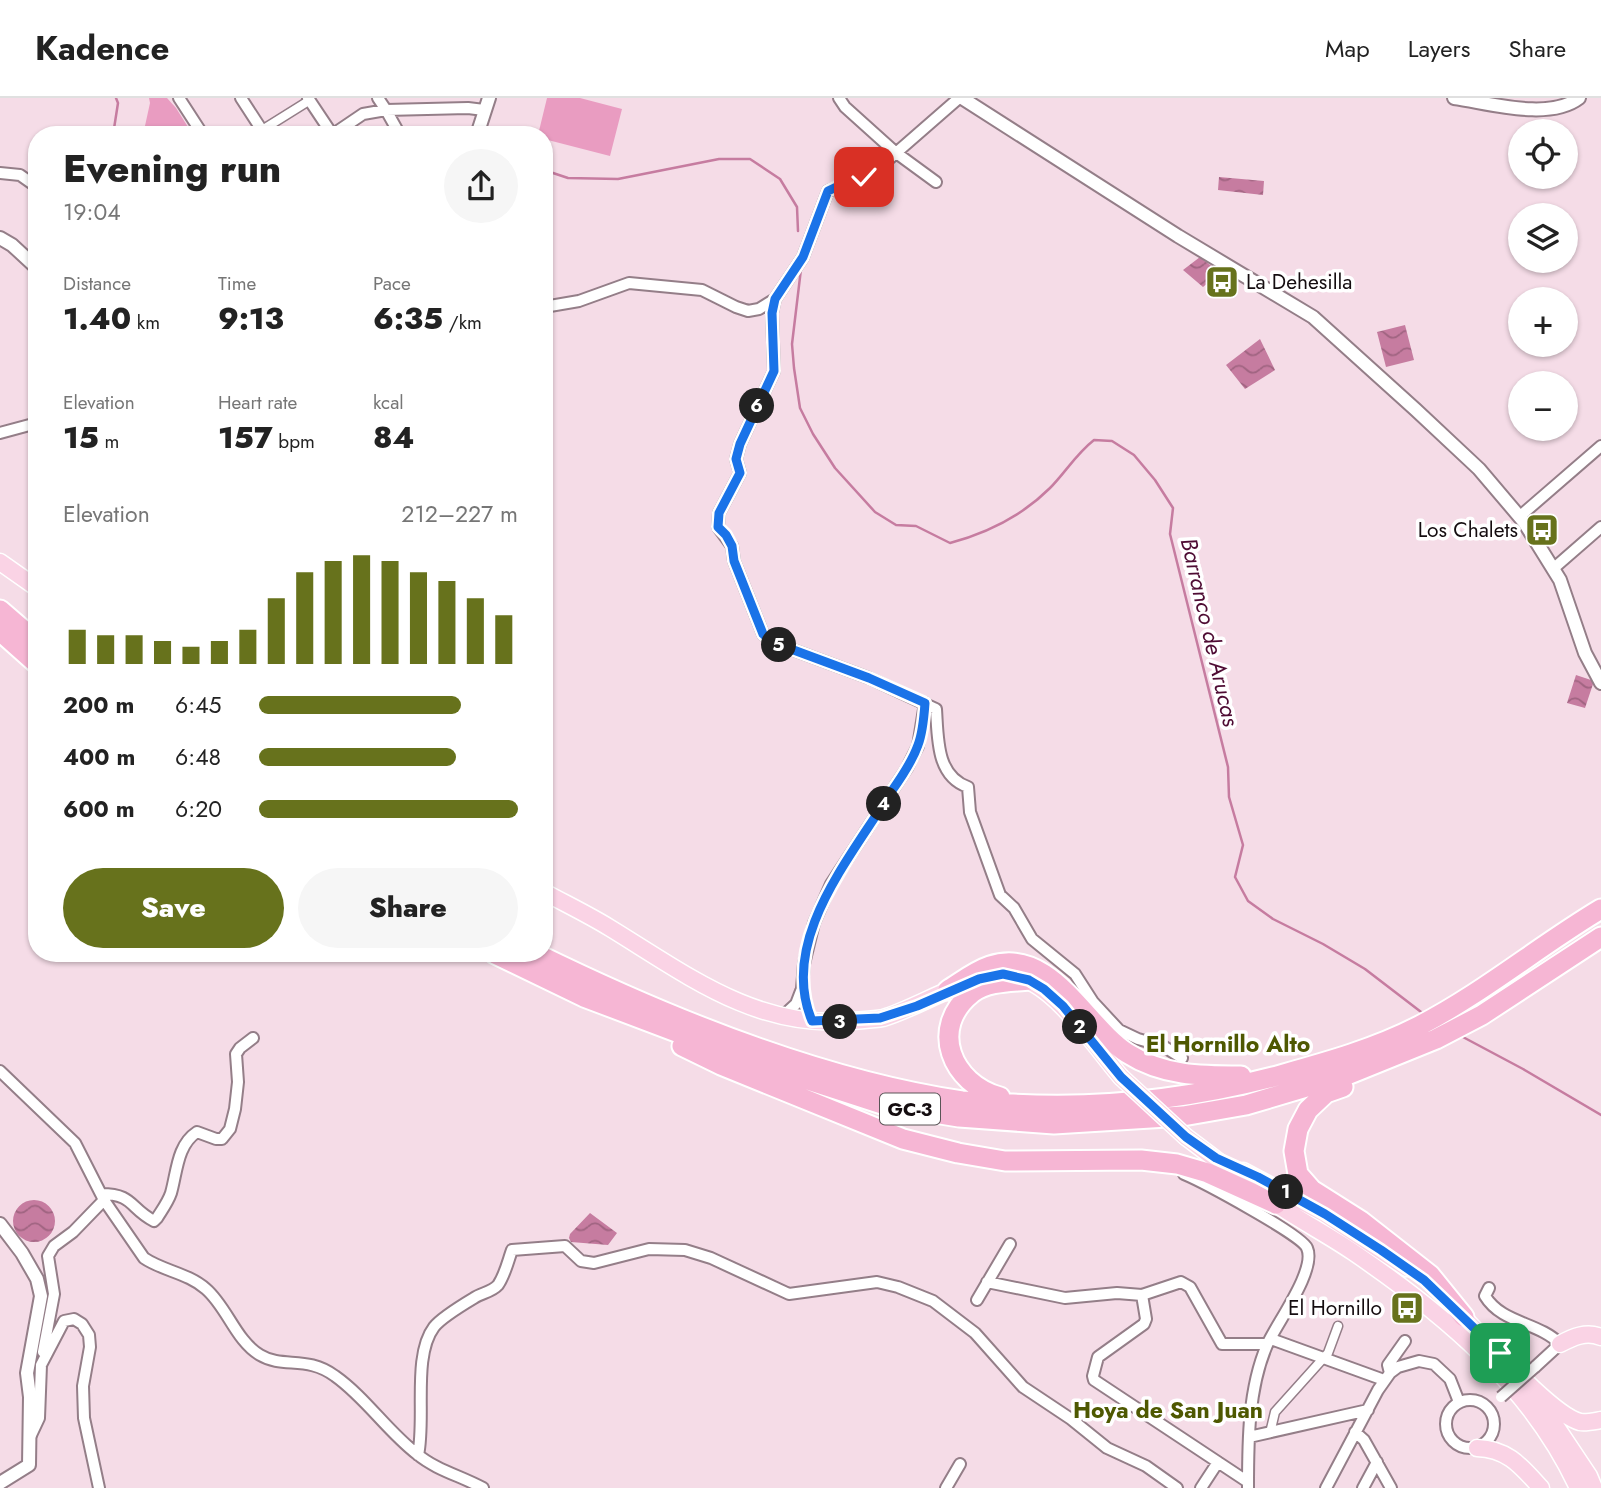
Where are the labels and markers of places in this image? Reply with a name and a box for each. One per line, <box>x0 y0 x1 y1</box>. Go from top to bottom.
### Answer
pin <box>834 147 894 207</box>
bus stop icon: La Dehesilla <box>1203 263 1241 301</box>
place label: La Dehesilla <box>1246 267 1352 297</box>
pin: 6 <box>740 388 774 424</box>
bus stop icon: Los Chalets <box>1523 511 1561 549</box>
place label: Los Chalets <box>1418 515 1518 545</box>
pin: 5 <box>762 628 796 662</box>
pin: 4 <box>866 786 902 822</box>
pin: 3 <box>822 1004 858 1040</box>
pin: 2 <box>1062 1010 1098 1044</box>
pin: 1 <box>1268 1174 1304 1210</box>
bus stop icon: El Hornillo <box>1388 1289 1426 1327</box>
place label: El Hornillo <box>1288 1293 1382 1323</box>
pin <box>1470 1323 1530 1383</box>

